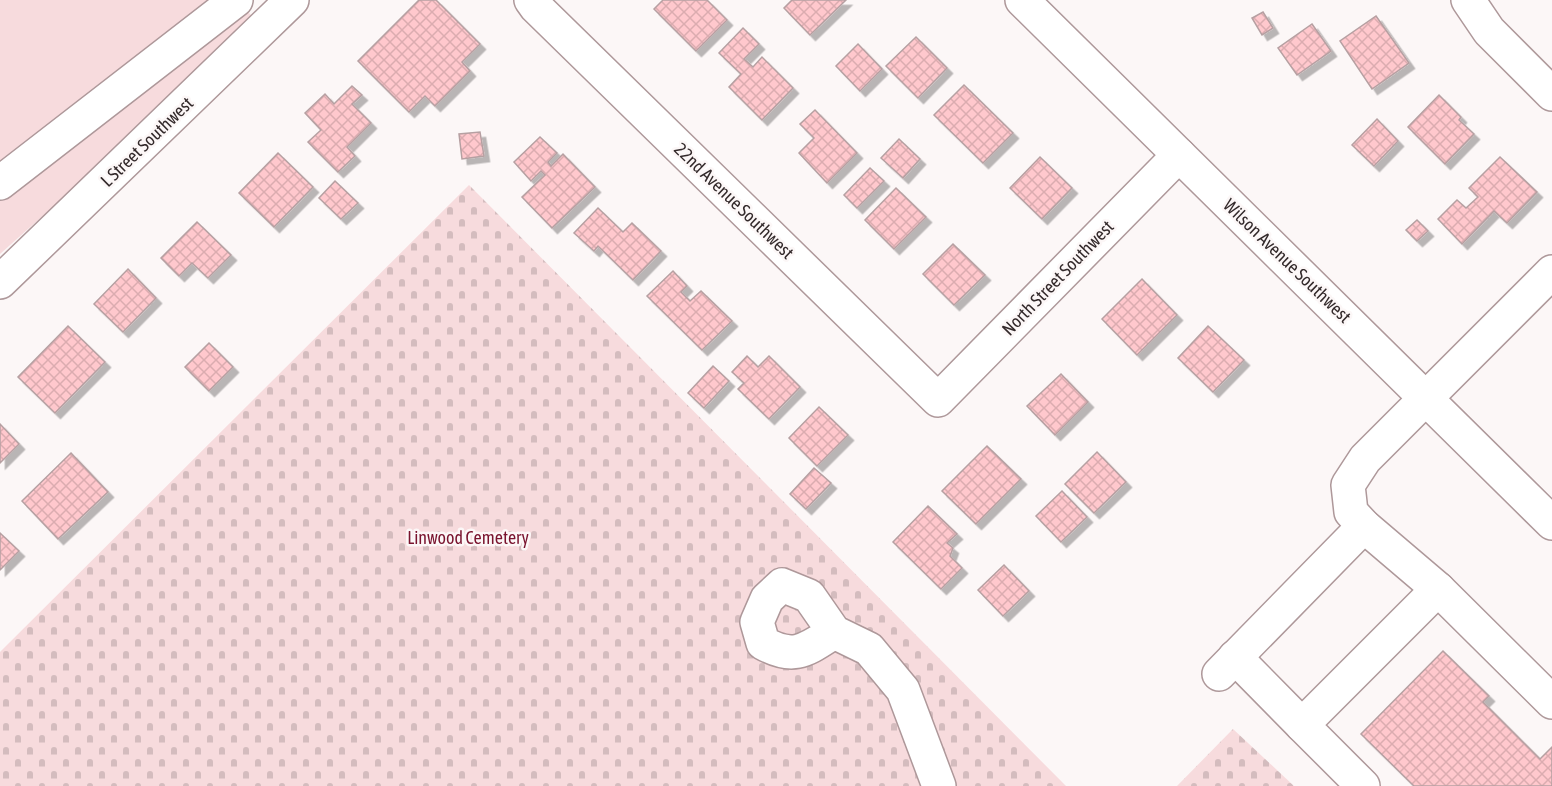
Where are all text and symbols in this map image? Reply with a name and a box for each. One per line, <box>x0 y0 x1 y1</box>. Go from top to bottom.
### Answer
street label: L Street Southwest <box>96 92 197 191</box>
street label: 22nd Avenue Southwest <box>670 138 798 263</box>
street label: Wilson Avenue Southwest <box>1219 194 1355 327</box>
street label: North Street Southwest <box>997 216 1118 339</box>
park label: Linwood Cemetery <box>407 527 529 548</box>

